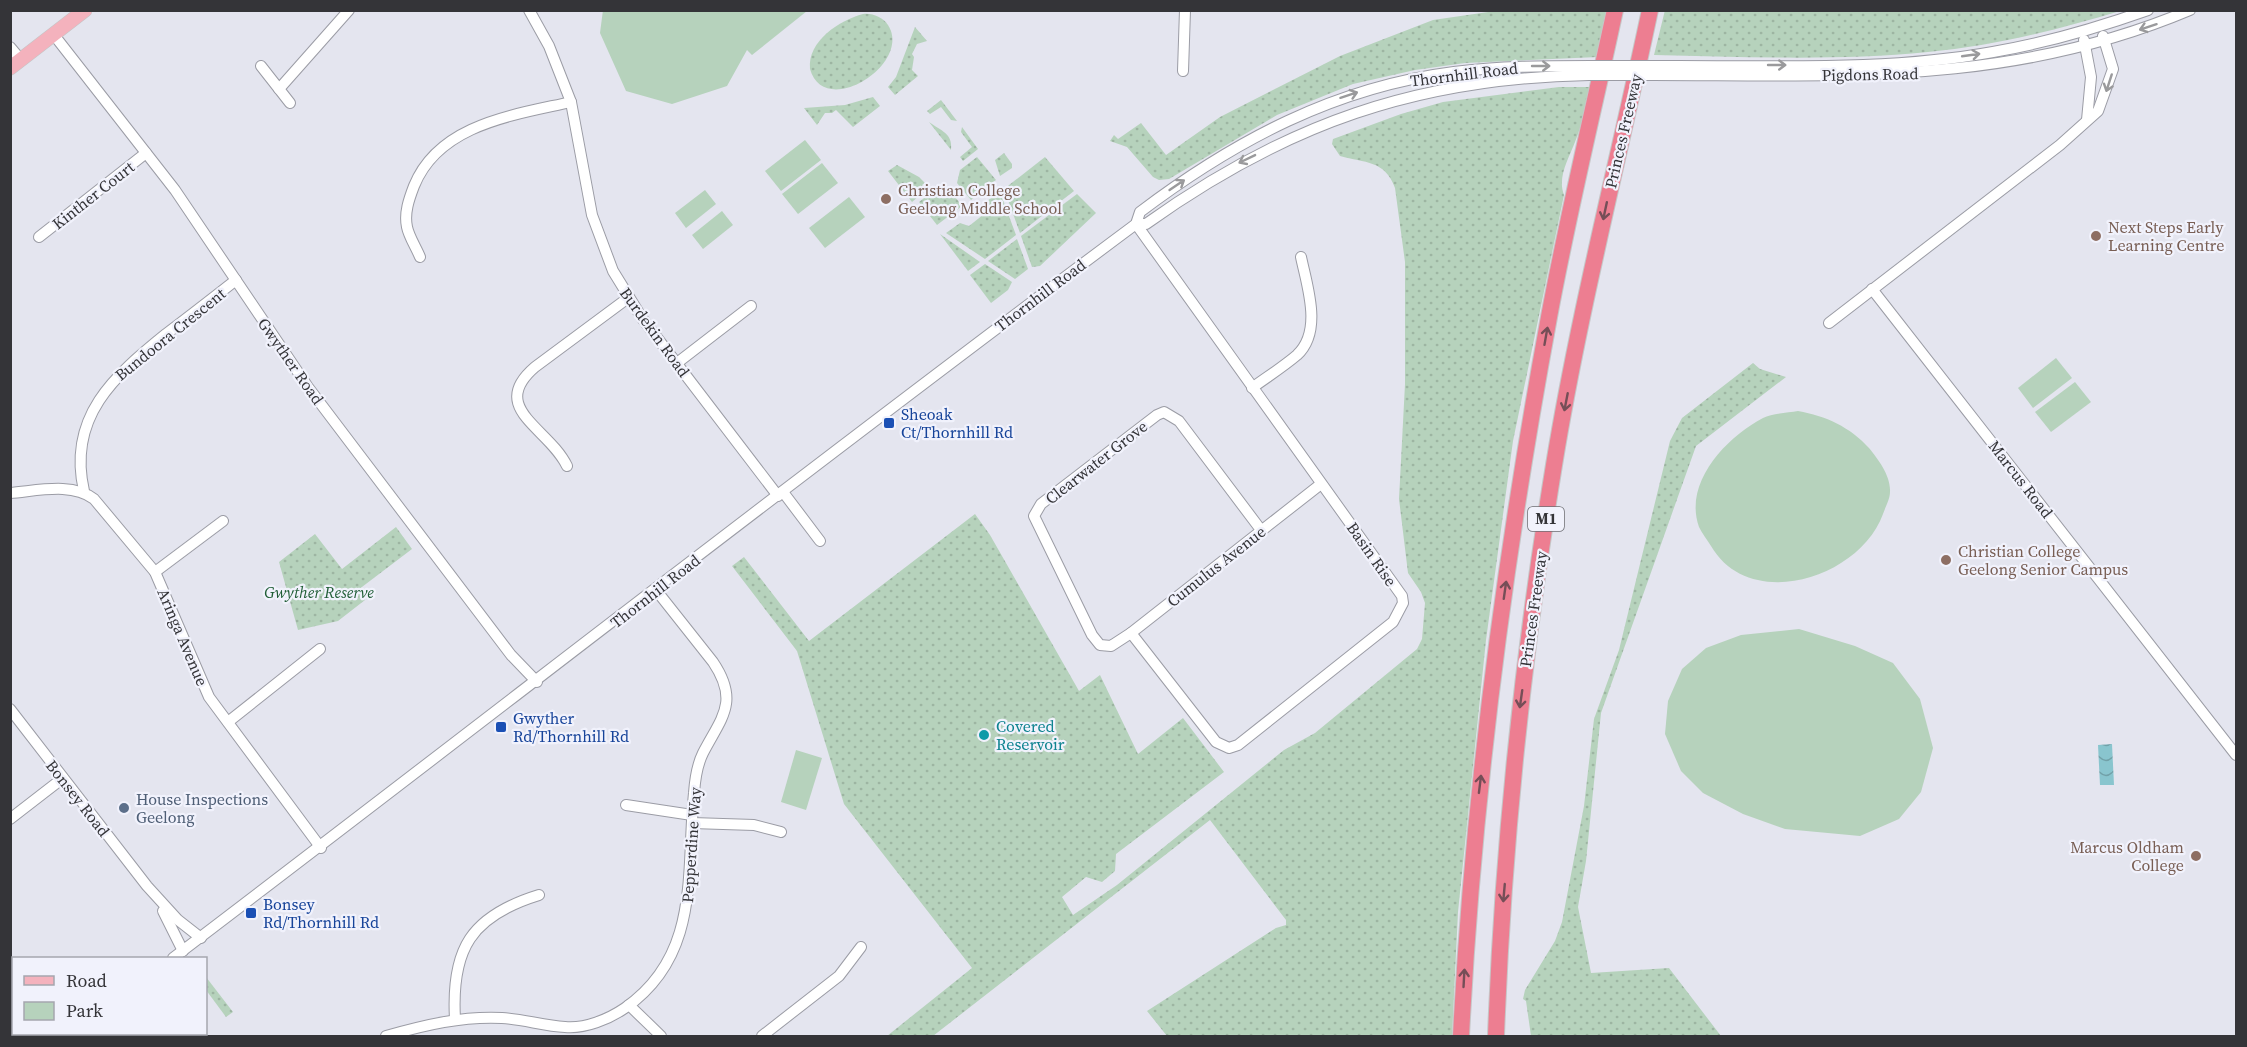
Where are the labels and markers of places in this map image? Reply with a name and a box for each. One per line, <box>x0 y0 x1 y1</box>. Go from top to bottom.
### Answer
place label: Christian College Geelong Middle School <box>898 179 1062 219</box>
marker: Christian College Geelong Middle School <box>879 192 893 206</box>
place label: Next Steps Early Learning Centre <box>2108 216 2224 256</box>
marker: Next Steps Early Learning Centre <box>2089 229 2103 243</box>
place label: Sheoak Ct/Thornhill Rd <box>901 403 1013 443</box>
marker: Sheoak Ct/Thornhill Rd <box>882 416 896 430</box>
place label: Christian College Geelong Senior Campus <box>1958 540 2128 580</box>
marker: Christian College Geelong Senior Campus <box>1939 553 1953 567</box>
place label: Gwyther Rd/Thornhill Rd <box>513 707 629 747</box>
place label: Covered Reservoir <box>996 715 1065 755</box>
marker: Gwyther Rd/Thornhill Rd <box>494 720 508 734</box>
marker: Covered Reservoir <box>977 728 991 742</box>
place label: House Inspections Geelong <box>136 788 268 828</box>
marker: House Inspections Geelong <box>117 801 131 815</box>
place label: Marcus Oldham College <box>2070 836 2184 876</box>
marker: Marcus Oldham College <box>2189 849 2203 863</box>
place label: Bonsey Rd/Thornhill Rd <box>263 893 379 933</box>
marker: Bonsey Rd/Thornhill Rd <box>244 906 258 920</box>

